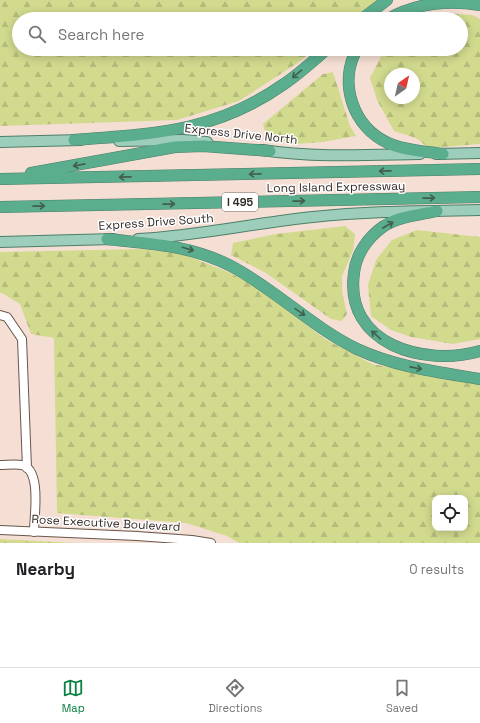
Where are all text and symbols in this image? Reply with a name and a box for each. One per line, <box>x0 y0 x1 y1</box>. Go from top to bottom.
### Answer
search box <box>12 12 468 56</box>
icon: search <box>26 23 48 45</box>
text: Search here <box>58 25 144 44</box>
north arrow <box>384 68 420 104</box>
one-way arrow <box>292 70 302 79</box>
street label: Express Drive North <box>184 120 298 148</box>
one-way arrow <box>72 161 85 169</box>
one-way arrow <box>379 167 392 175</box>
one-way arrow <box>249 170 262 178</box>
one-way arrow <box>119 173 132 180</box>
street label: Long Island Expressway <box>267 178 405 196</box>
road number: I 495 <box>222 193 258 211</box>
one-way arrow <box>422 194 435 202</box>
one-way arrow <box>292 197 305 205</box>
one-way arrow <box>162 200 175 207</box>
one-way arrow <box>32 203 45 210</box>
street label: Express Drive South <box>98 210 214 234</box>
one-way arrow <box>382 220 394 228</box>
one-way arrow <box>181 246 194 254</box>
one-way arrow <box>295 308 306 316</box>
one-way arrow <box>371 330 382 339</box>
one-way arrow <box>410 364 423 372</box>
map controls <box>432 495 468 531</box>
button: locate <box>432 495 468 531</box>
street label: Rose Executive Boulevard <box>31 511 181 535</box>
text: Nearby <box>16 558 75 580</box>
text: 0 results <box>409 561 464 578</box>
tab: Map <box>62 677 85 715</box>
tab: Directions <box>208 677 262 715</box>
tab: Saved <box>386 677 418 715</box>

